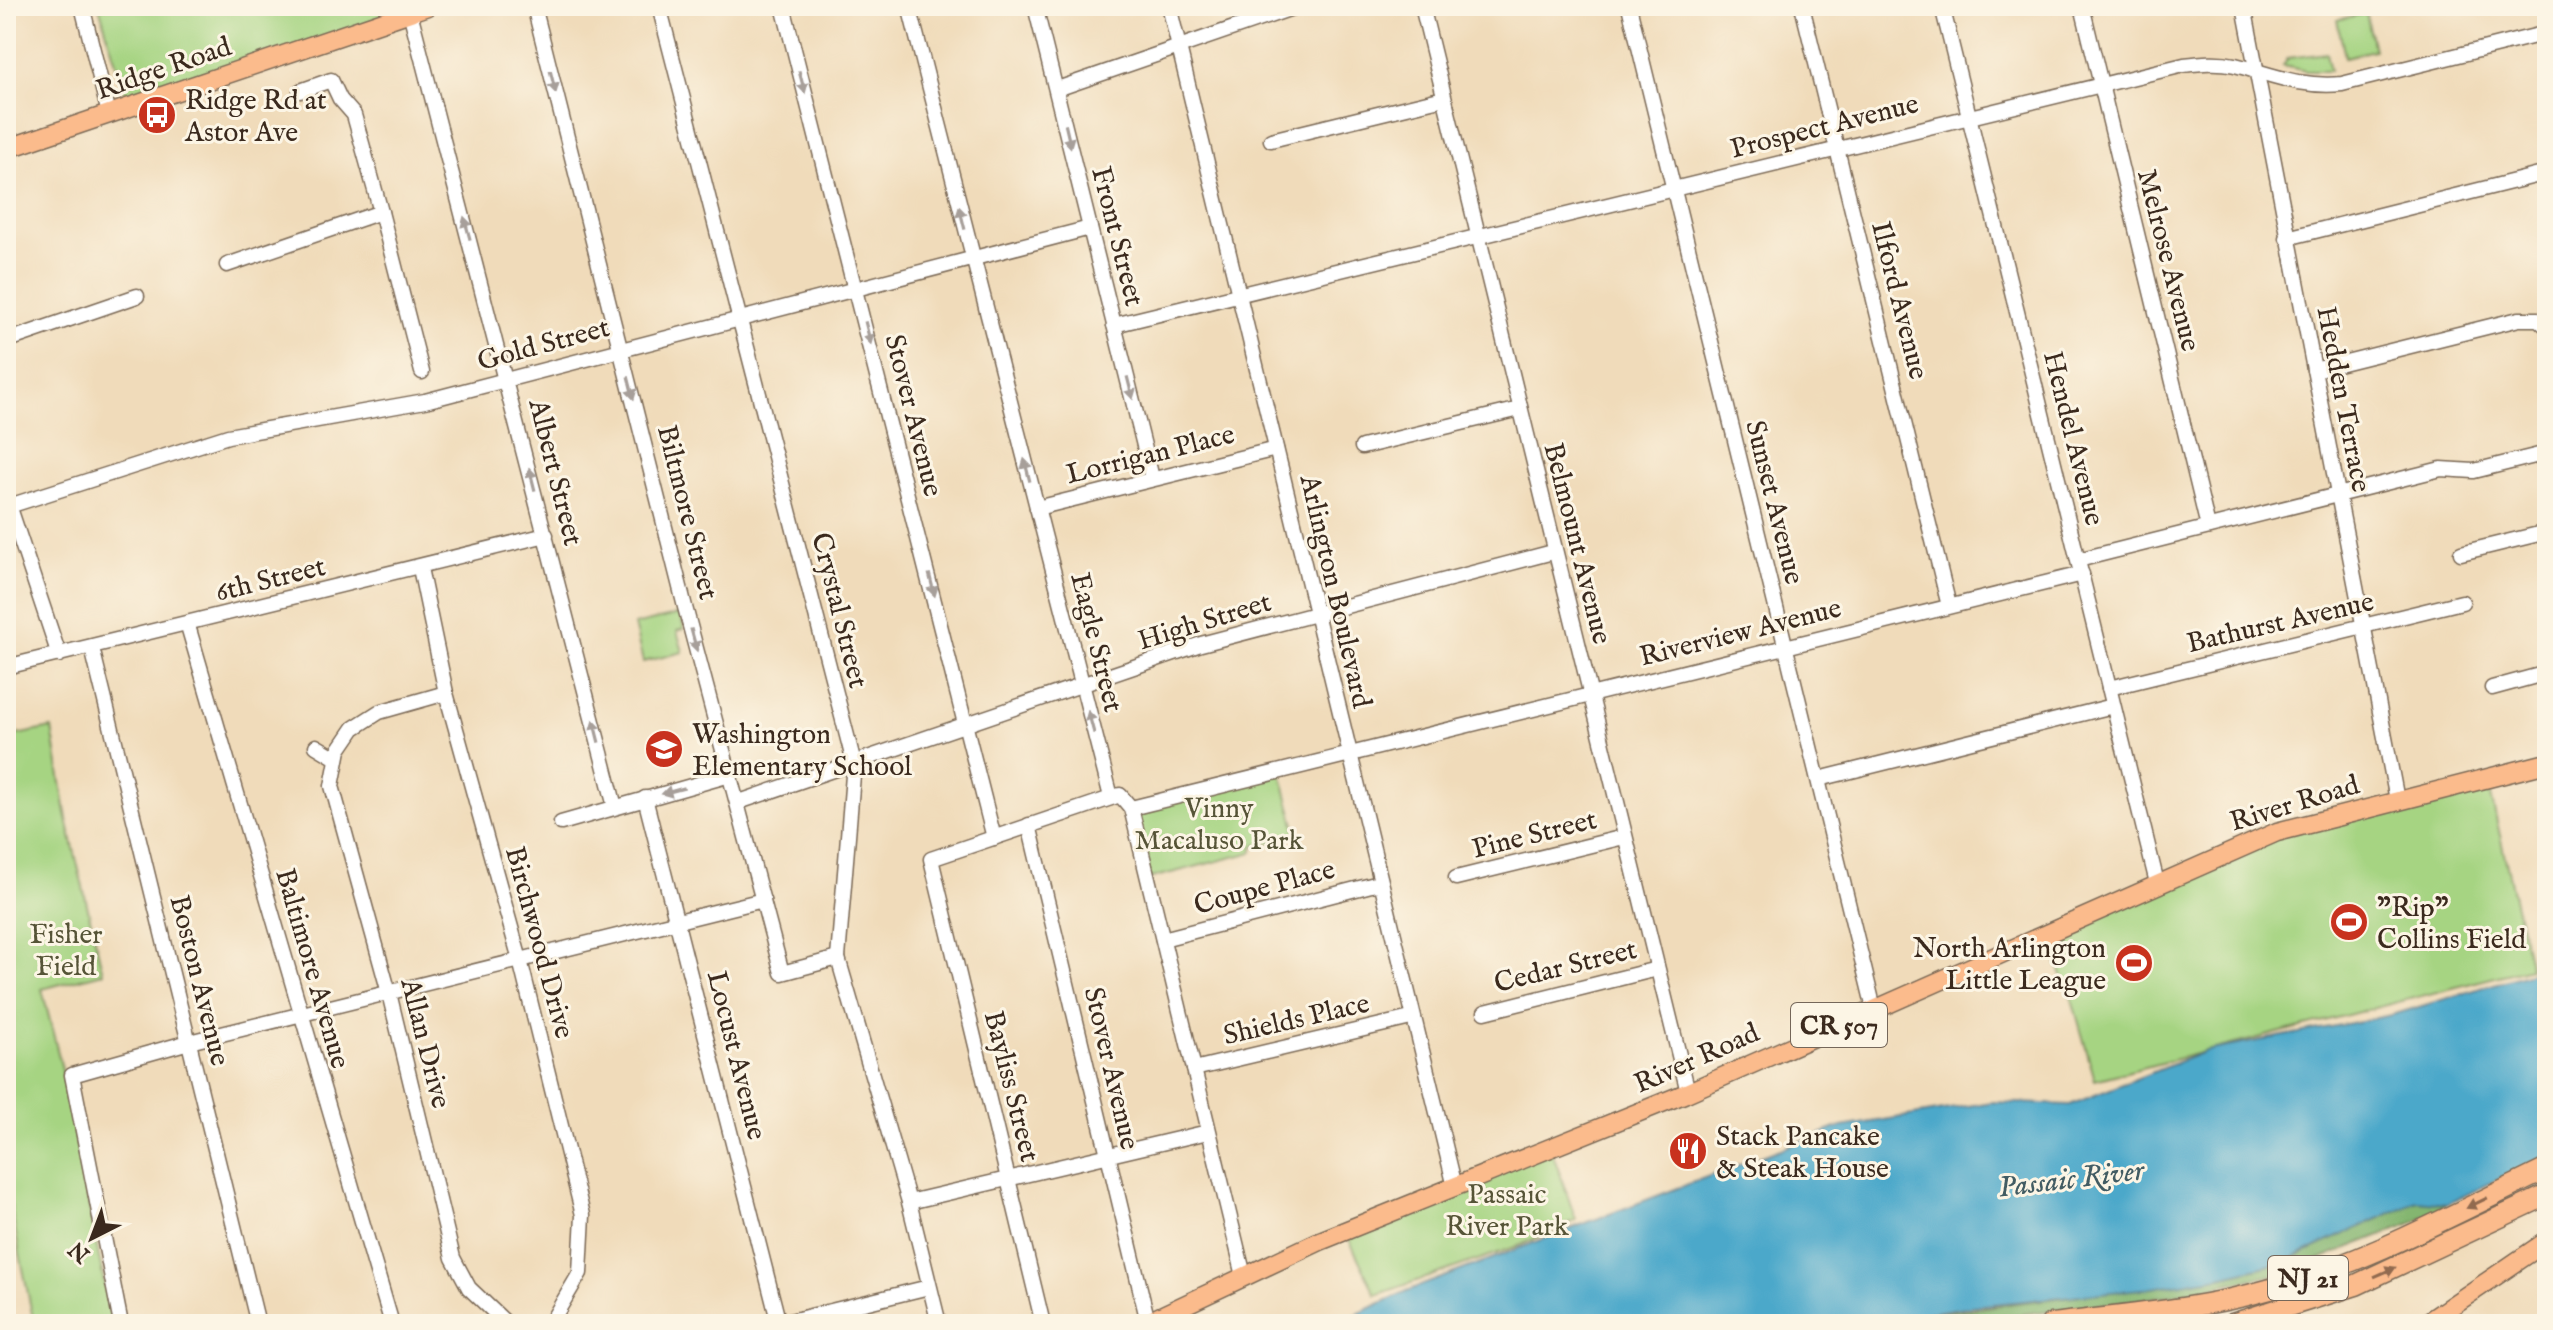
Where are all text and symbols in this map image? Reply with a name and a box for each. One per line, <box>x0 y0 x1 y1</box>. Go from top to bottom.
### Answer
street label: Ridge Road <box>92 30 236 109</box>
one-way arrow <box>548 69 560 94</box>
one-way arrow <box>797 69 809 94</box>
place label: Ridge Rd at Astor Ave <box>184 84 327 151</box>
street label: Prospect Avenue <box>1727 87 1922 168</box>
bus stop icon: Ridge Rd at Astor Ave <box>136 94 178 136</box>
one-way arrow <box>1062 123 1075 148</box>
street label: Front Street <box>1082 163 1151 310</box>
street label: Melrose Avenue <box>2128 166 2207 355</box>
one-way arrow <box>956 205 968 230</box>
one-way arrow <box>460 215 472 240</box>
street label: Ilford Avenue <box>1862 218 1935 383</box>
street label: Hedden Terrace <box>2307 304 2378 496</box>
street label: Gold Street <box>474 311 614 380</box>
one-way arrow <box>862 321 874 346</box>
street label: Stover Avenue <box>876 331 950 500</box>
street label: Hendel Avenue <box>2034 348 2111 530</box>
one-way arrow <box>626 375 638 400</box>
one-way arrow <box>1124 376 1136 401</box>
street label: Albert Street <box>519 395 590 550</box>
street label: Sunset Avenue <box>1736 417 1811 588</box>
street label: Lorrigan Place <box>1063 418 1239 493</box>
street label: Biltmore Street <box>648 422 725 604</box>
street label: Belmount Avenue <box>1535 439 1619 648</box>
one-way arrow <box>1020 457 1032 482</box>
one-way arrow <box>525 467 537 492</box>
street label: Arlington Boulevard <box>1290 471 1378 712</box>
street label: Crystal Street <box>802 529 875 692</box>
street label: 6th Street <box>212 550 330 611</box>
street label: Eagle Street <box>1061 569 1130 716</box>
one-way arrow <box>926 573 938 598</box>
street label: High Street <box>1134 585 1276 659</box>
street label: Bathurst Avenue <box>2184 585 2378 662</box>
street label: Riverview Avenue <box>1636 591 1845 675</box>
one-way arrow <box>688 628 700 653</box>
one-way arrow <box>1084 709 1097 733</box>
place label: Washington Elementary School <box>692 718 912 785</box>
one-way arrow <box>589 719 602 744</box>
school or university icon: Washington Elementary School <box>643 728 685 770</box>
street label: River Road <box>2226 768 2364 841</box>
one-way arrow <box>660 785 684 798</box>
park label: Vinny Macaluso Park <box>1135 792 1304 859</box>
street label: Pine Street <box>1469 803 1601 868</box>
street label: Birchwood Drive <box>496 843 581 1043</box>
street label: Coupe Place <box>1190 853 1339 924</box>
street label: Baltimore Avenue <box>266 865 357 1073</box>
place label: "Rip" Collins Field <box>2377 891 2526 958</box>
street label: Boston Avenue <box>160 892 237 1070</box>
sports icon: "Rip" Collins Field <box>2328 901 2370 943</box>
park label: Fisher Field <box>29 918 103 985</box>
place label: North Arlington Little League <box>1913 932 2106 999</box>
street label: Cedar Street <box>1491 933 1641 1002</box>
sports icon: North Arlington Little League <box>2113 942 2155 984</box>
street label: Locust Avenue <box>698 967 774 1144</box>
street label: Allan Drive <box>391 974 458 1112</box>
street label: Stover Avenue <box>1075 984 1146 1153</box>
street label: Shields Place <box>1220 987 1373 1054</box>
road number: CR 507 <box>1791 1003 1887 1047</box>
street label: Bayliss Street <box>975 1007 1046 1166</box>
street label: River Road <box>1629 1016 1765 1102</box>
place label: Stack Pancake & Steak House <box>1716 1120 1889 1187</box>
restaurant icon: Stack Pancake & Steak House <box>1667 1130 1709 1172</box>
water label: Passaic River <box>1996 1152 2148 1208</box>
park label: Passaic River Park <box>1445 1178 1570 1245</box>
one-way arrow <box>2465 1196 2488 1210</box>
north arrow <box>52 1198 132 1278</box>
text: N <box>64 1235 97 1269</box>
road number: NJ 21 <box>2268 1256 2348 1300</box>
one-way arrow <box>2373 1265 2397 1279</box>

